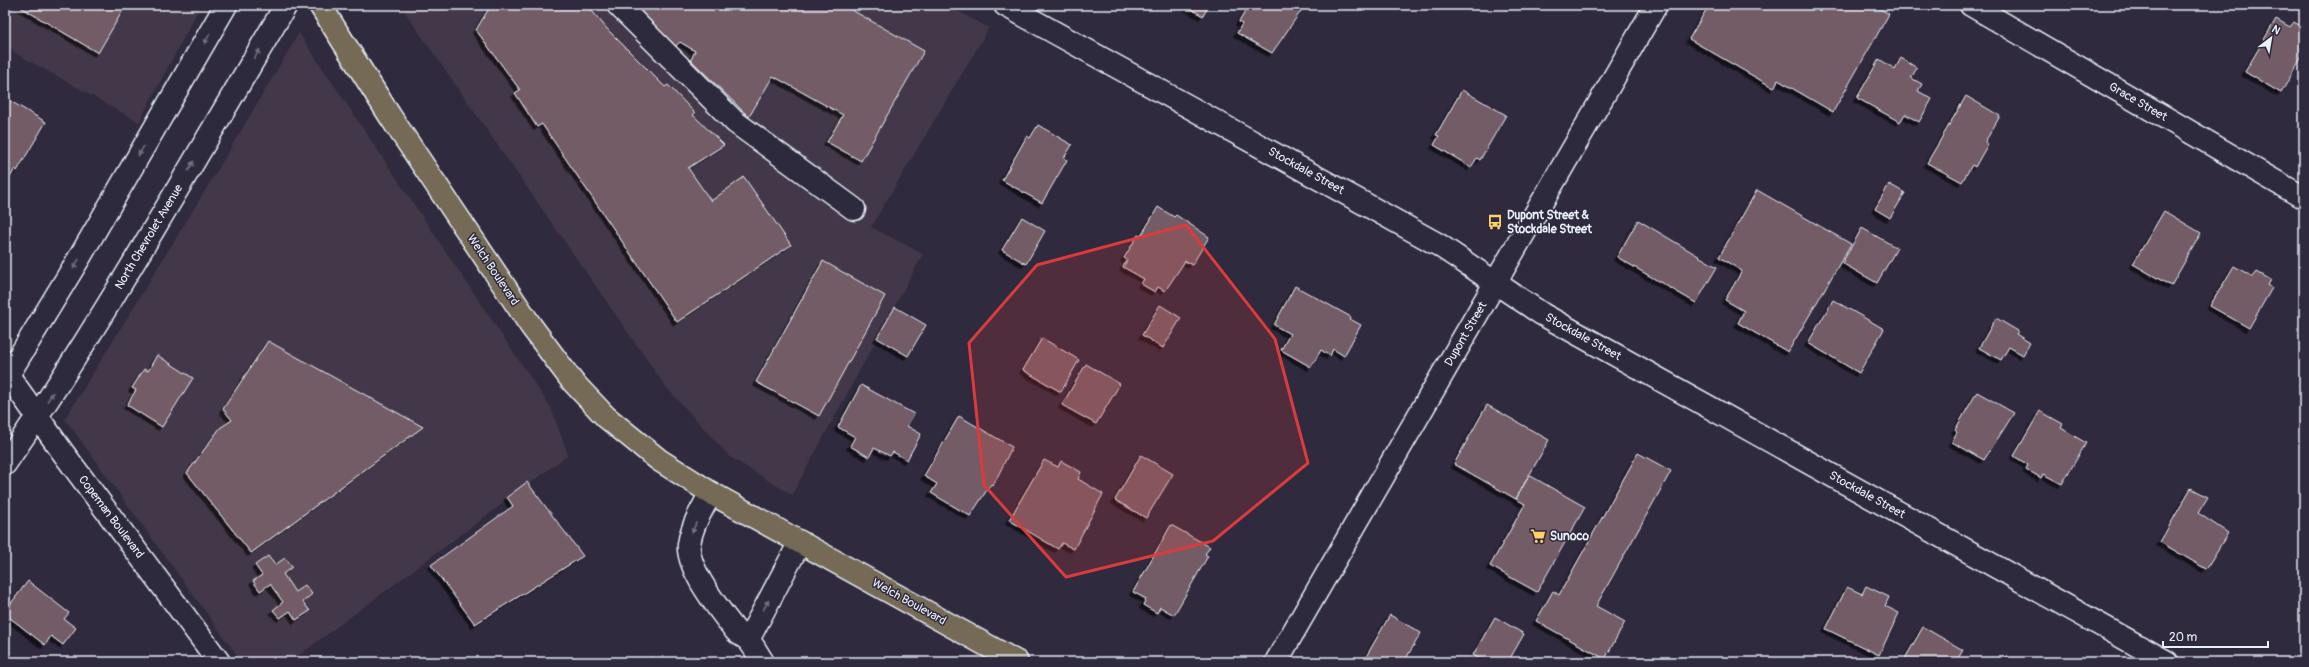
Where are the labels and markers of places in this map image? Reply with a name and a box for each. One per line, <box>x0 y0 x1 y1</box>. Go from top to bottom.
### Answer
place label: Dupont Street & Stockdale Street <box>1507 208 1593 237</box>
bus stop icon: Dupont Street & Stockdale Street <box>1486 213 1504 231</box>
supermarket icon: Sunoco <box>1529 527 1547 545</box>
place label: Sunoco <box>1550 529 1590 544</box>

